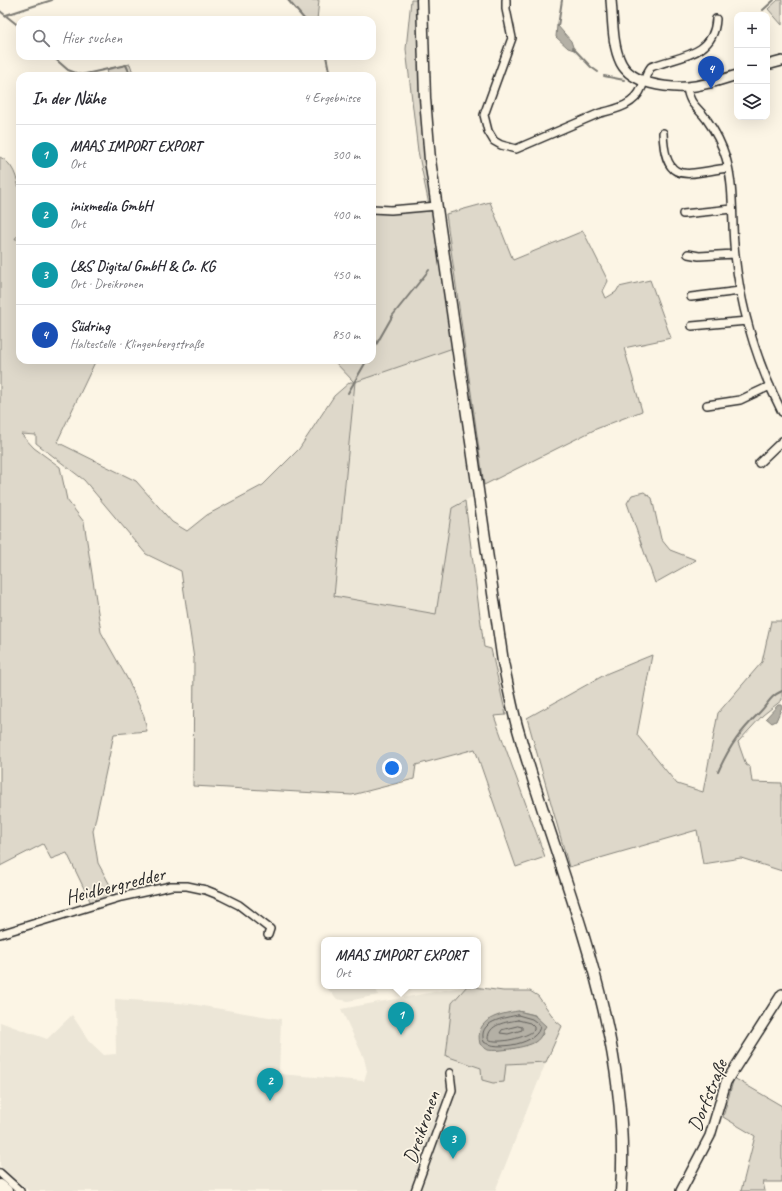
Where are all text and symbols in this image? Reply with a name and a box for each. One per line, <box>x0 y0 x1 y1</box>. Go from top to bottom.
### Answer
map controls <box>734 12 770 120</box>
button: + <box>734 12 770 48</box>
search box <box>16 16 376 60</box>
icon: search <box>30 27 52 49</box>
text: Hier suchen <box>62 29 122 48</box>
button: − <box>734 48 770 84</box>
pin: 4 <box>698 56 724 89</box>
button: layers <box>734 84 770 120</box>
text: In der Nähe <box>32 88 105 109</box>
text: 4 Ergebnisse <box>304 90 360 106</box>
text: MAAS IMPORT EXPORT <box>70 137 201 156</box>
text: 1 <box>42 147 48 163</box>
text: 300 m <box>332 147 360 163</box>
text: Ort <box>70 156 85 172</box>
text: inixmedia GmbH <box>70 197 152 216</box>
text: 2 <box>42 207 48 223</box>
text: 400 m <box>332 207 360 223</box>
text: Ort <box>70 216 85 232</box>
text: L&S Digital GmbH & Co. KG <box>70 257 215 276</box>
text: 3 <box>42 267 48 283</box>
text: 450 m <box>332 267 360 283</box>
text: Ort · Dreikronen <box>70 276 143 292</box>
text: Südring <box>70 317 110 336</box>
text: 4 <box>42 327 48 343</box>
text: 850 m <box>332 327 360 343</box>
text: Haltestelle · Klingenbergstraße <box>70 336 203 352</box>
your location <box>382 758 402 778</box>
street label: Heidbergredder <box>63 861 169 910</box>
popup <box>321 937 481 989</box>
text: MAAS IMPORT EXPORT <box>335 946 467 965</box>
text: Ort <box>335 965 351 981</box>
pin: 1 <box>388 1002 414 1035</box>
street label: Dorfstraße <box>682 1054 734 1135</box>
pin: 2 <box>257 1068 283 1101</box>
street label: Dreikronen <box>397 1087 446 1167</box>
pin: 3 <box>440 1126 466 1159</box>

